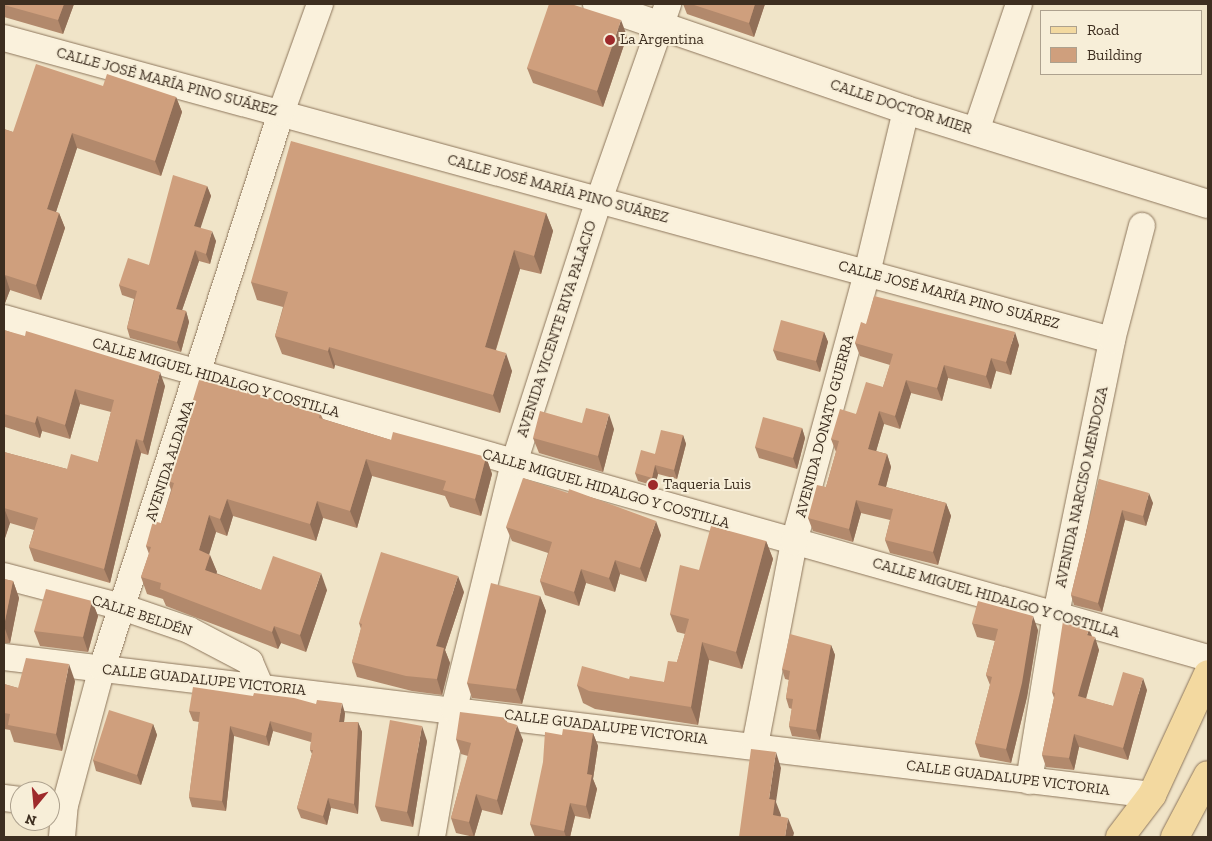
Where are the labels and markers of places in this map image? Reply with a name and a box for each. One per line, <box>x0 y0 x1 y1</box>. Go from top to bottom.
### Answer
place label: La Argentina <box>620 31 704 49</box>
marker: La Argentina <box>604 34 616 46</box>
place label: Taqueria Luis <box>663 476 751 494</box>
marker: Taqueria Luis <box>647 479 659 491</box>

